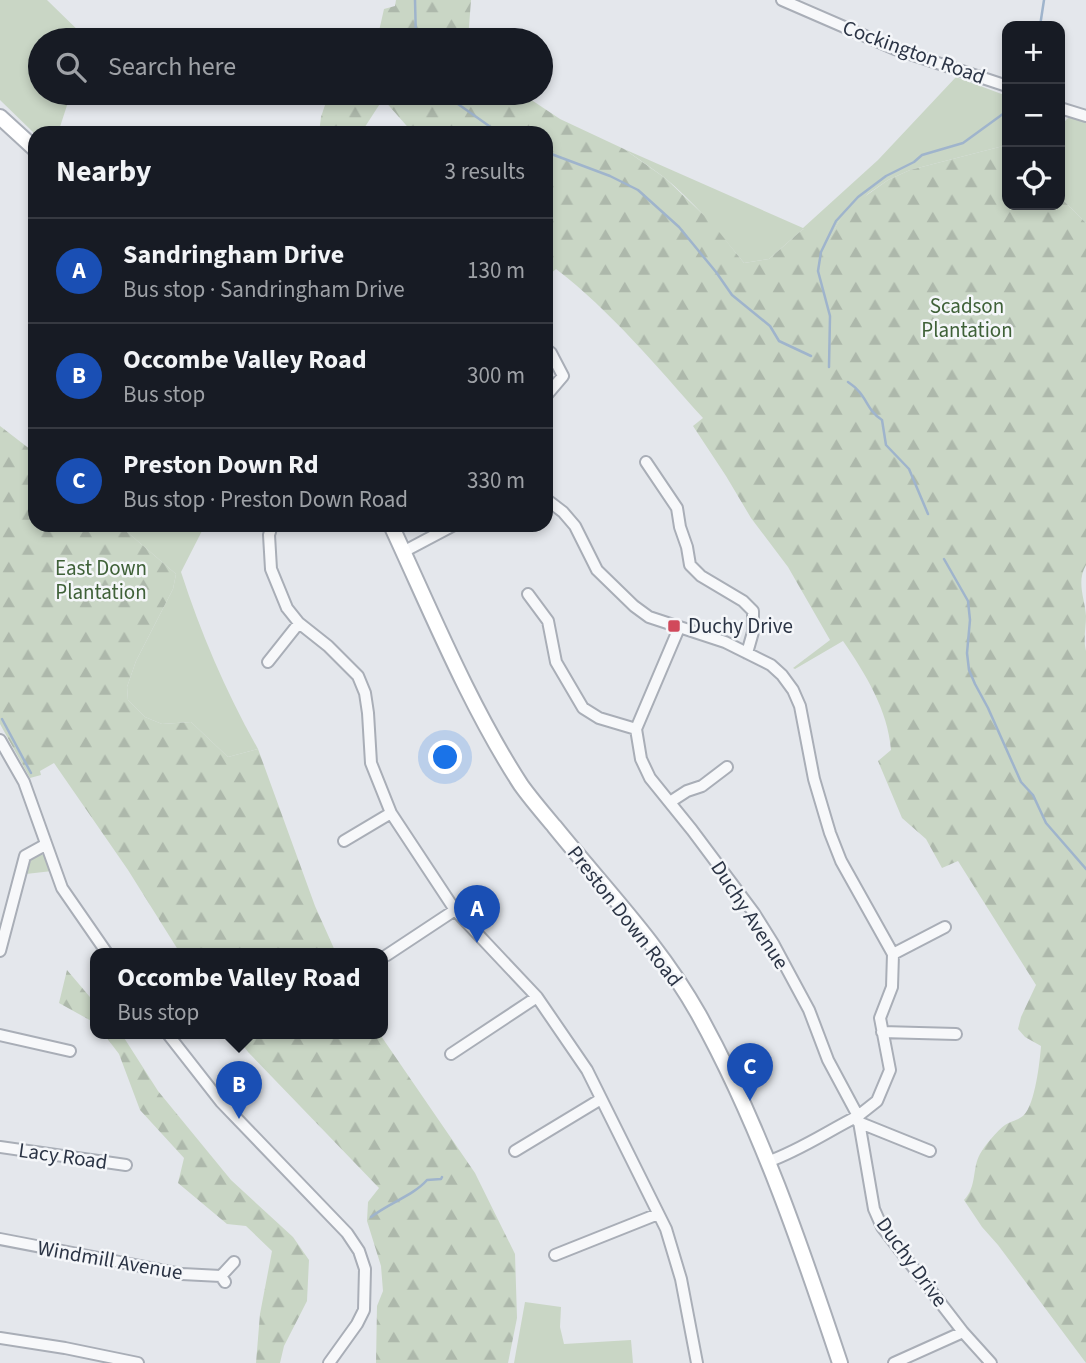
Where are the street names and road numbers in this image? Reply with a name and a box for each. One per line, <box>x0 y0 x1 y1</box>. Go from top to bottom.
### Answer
street label: Cockington Road <box>839 12 989 92</box>
street label: Preston Down Road <box>560 839 690 993</box>
street label: Duchy Avenue <box>704 855 796 975</box>
street label: Lacy Road <box>17 1135 109 1177</box>
street label: Duchy Drive <box>869 1211 955 1313</box>
street label: Windmill Avenue <box>35 1232 185 1288</box>

